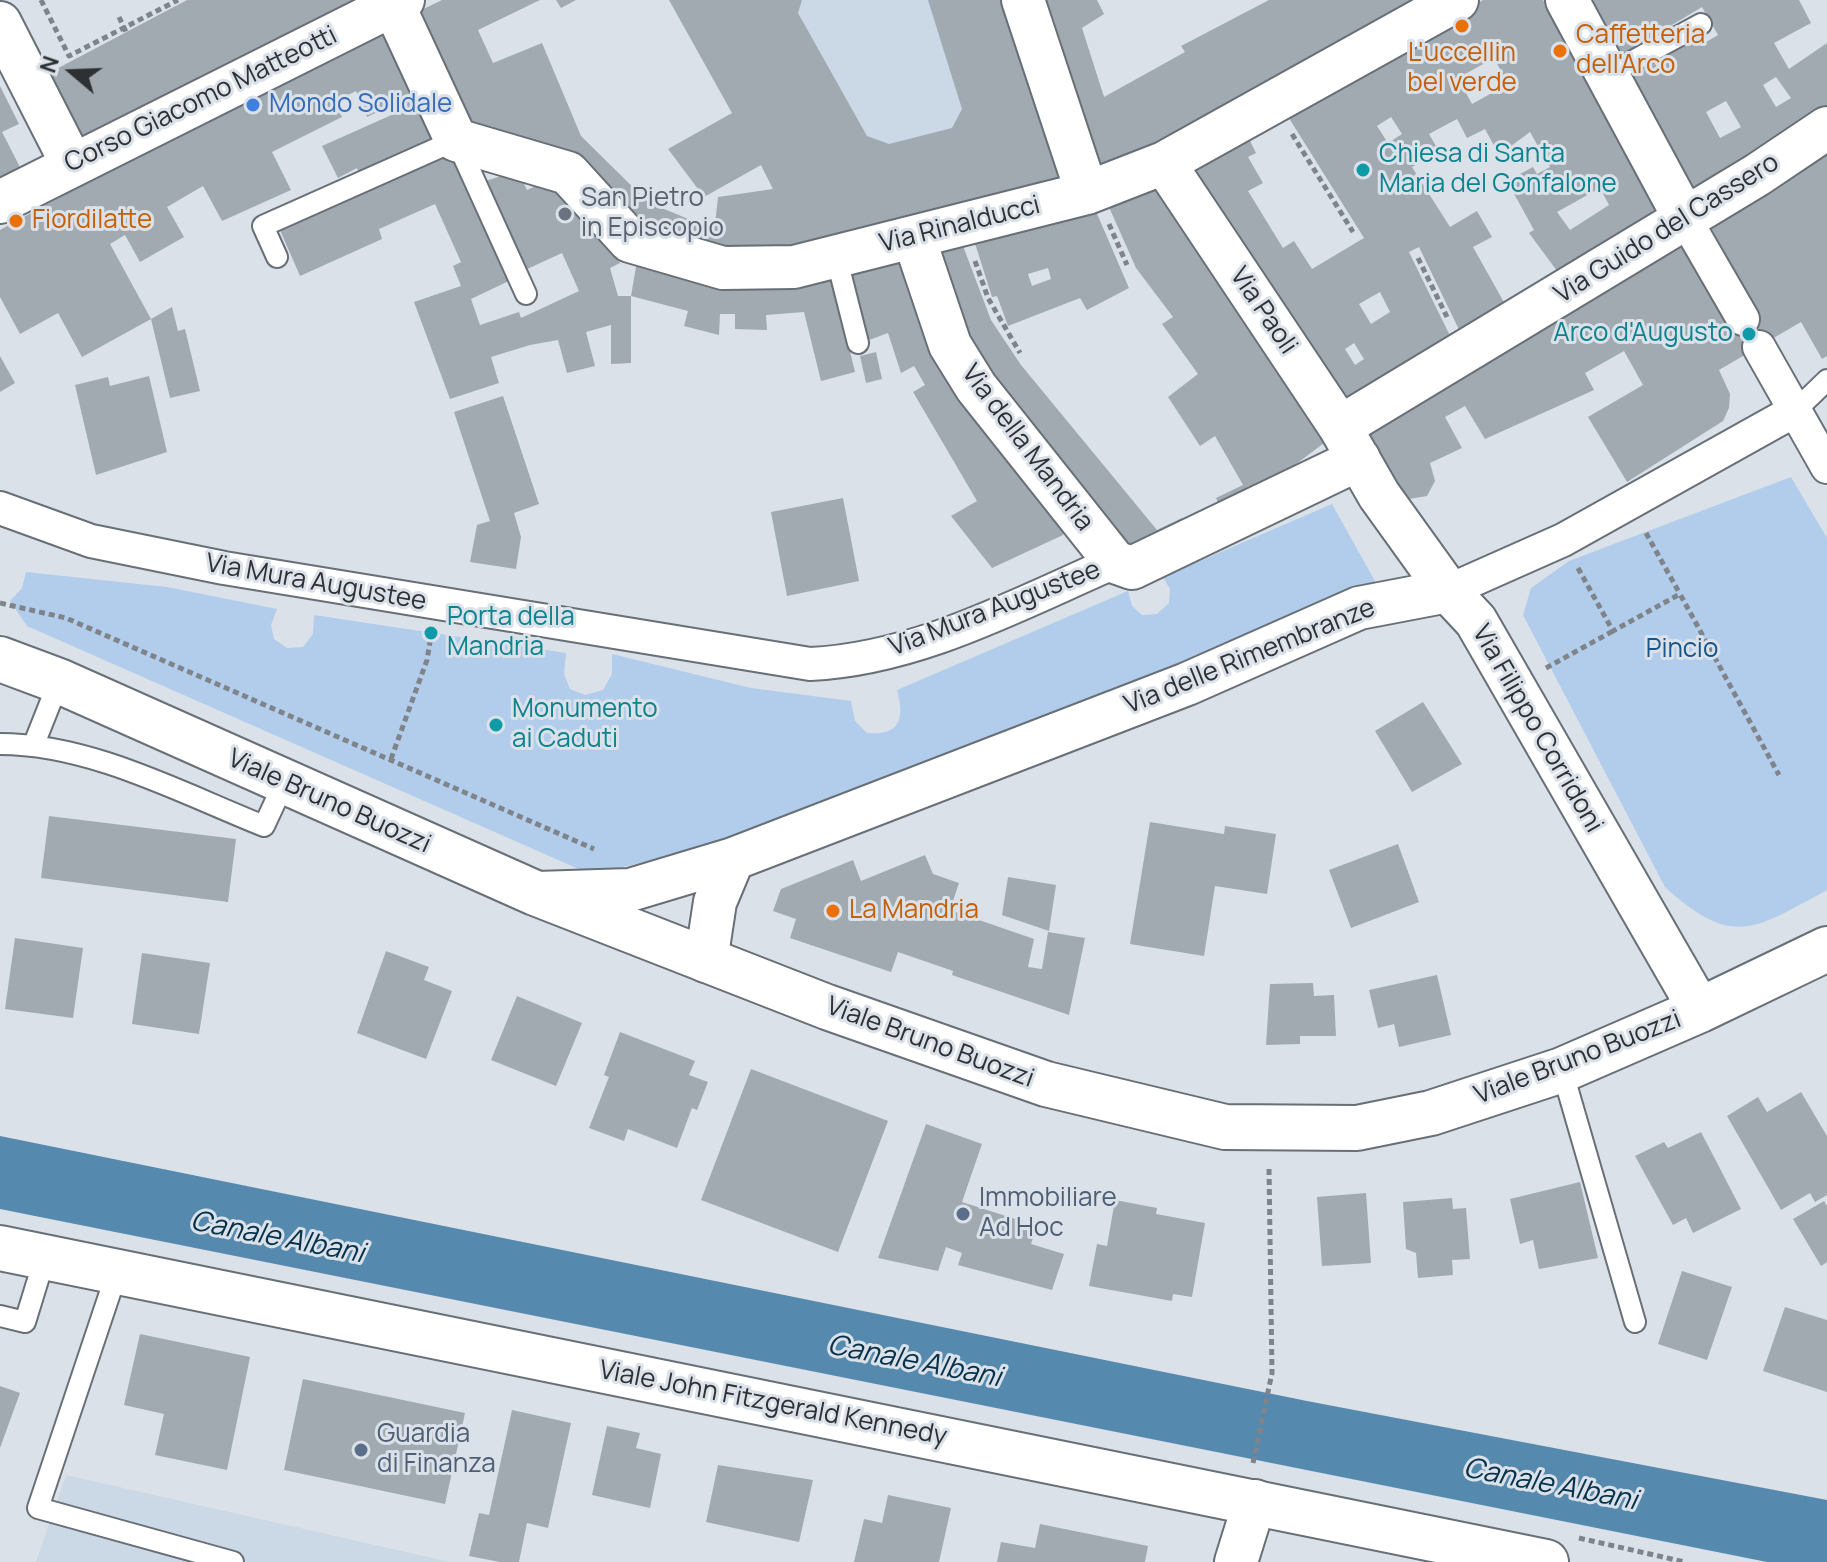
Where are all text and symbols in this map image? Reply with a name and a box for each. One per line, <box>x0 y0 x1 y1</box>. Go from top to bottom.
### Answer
marker: L'uccellin bel verde <box>1453 17 1471 35</box>
street label: Corso Giacomo Matteotti <box>60 20 342 180</box>
place label: Caffetteria dell'Arco <box>1576 20 1705 82</box>
north arrow <box>32 32 112 112</box>
place label: L'uccellin bel verde <box>1407 38 1517 100</box>
marker: Caffetteria dell'Arco <box>1551 42 1569 60</box>
text: N <box>33 52 66 77</box>
place label: Mondo Solidale <box>269 89 452 121</box>
marker: Mondo Solidale <box>244 96 262 114</box>
place label: Chiesa di Santa Maria del Gonfalone <box>1379 139 1617 200</box>
street label: Via Guido del Cassero <box>1549 147 1785 311</box>
marker: Chiesa di Santa Maria del Gonfalone <box>1354 161 1372 179</box>
place label: San Pietro in Episcopio <box>581 183 724 244</box>
street label: Via Rinalducci <box>877 190 1043 260</box>
place label: Fiordilatte <box>32 205 152 237</box>
marker: San Pietro in Episcopio <box>556 205 574 223</box>
marker: Fiordilatte <box>7 212 25 230</box>
street label: Via Paoli <box>1223 262 1303 360</box>
place label: Arco d'Augusto <box>1553 318 1733 350</box>
marker: Arco d'Augusto <box>1740 325 1758 343</box>
street label: Via della Mandria <box>954 359 1100 537</box>
street label: Via Mura Augustee <box>203 548 429 618</box>
street label: Via Mura Augustee <box>885 554 1105 664</box>
street label: Via delle Rimembranze <box>1120 592 1380 722</box>
place label: Porta della Mandria <box>447 602 575 664</box>
street label: Via Filippo Corridoni <box>1465 620 1609 838</box>
marker: Porta della Mandria <box>422 624 440 642</box>
park label: Pincio <box>1646 634 1718 666</box>
place label: Monumento ai Caduti <box>512 694 658 756</box>
marker: Monumento ai Caduti <box>487 716 505 734</box>
street label: Viale Bruno Buozzi <box>223 743 435 861</box>
place label: La Mandria <box>849 895 979 927</box>
marker: La Mandria <box>824 902 842 920</box>
street label: Viale Bruno Buozzi <box>822 991 1038 1095</box>
street label: Viale Bruno Buozzi <box>1470 1004 1686 1112</box>
place label: Immobiliare Ad Hoc <box>979 1183 1117 1244</box>
water label: Canale Albani <box>187 1205 367 1271</box>
marker: Immobiliare Ad Hoc <box>954 1205 972 1223</box>
water label: Canale Albani <box>824 1329 1004 1395</box>
street label: Viale John Fitzgerald Kennedy <box>596 1355 950 1453</box>
place label: Guardia di Finanza <box>377 1419 496 1480</box>
marker: Guardia di Finanza <box>352 1441 370 1459</box>
water label: Canale Albani <box>1460 1452 1640 1518</box>

